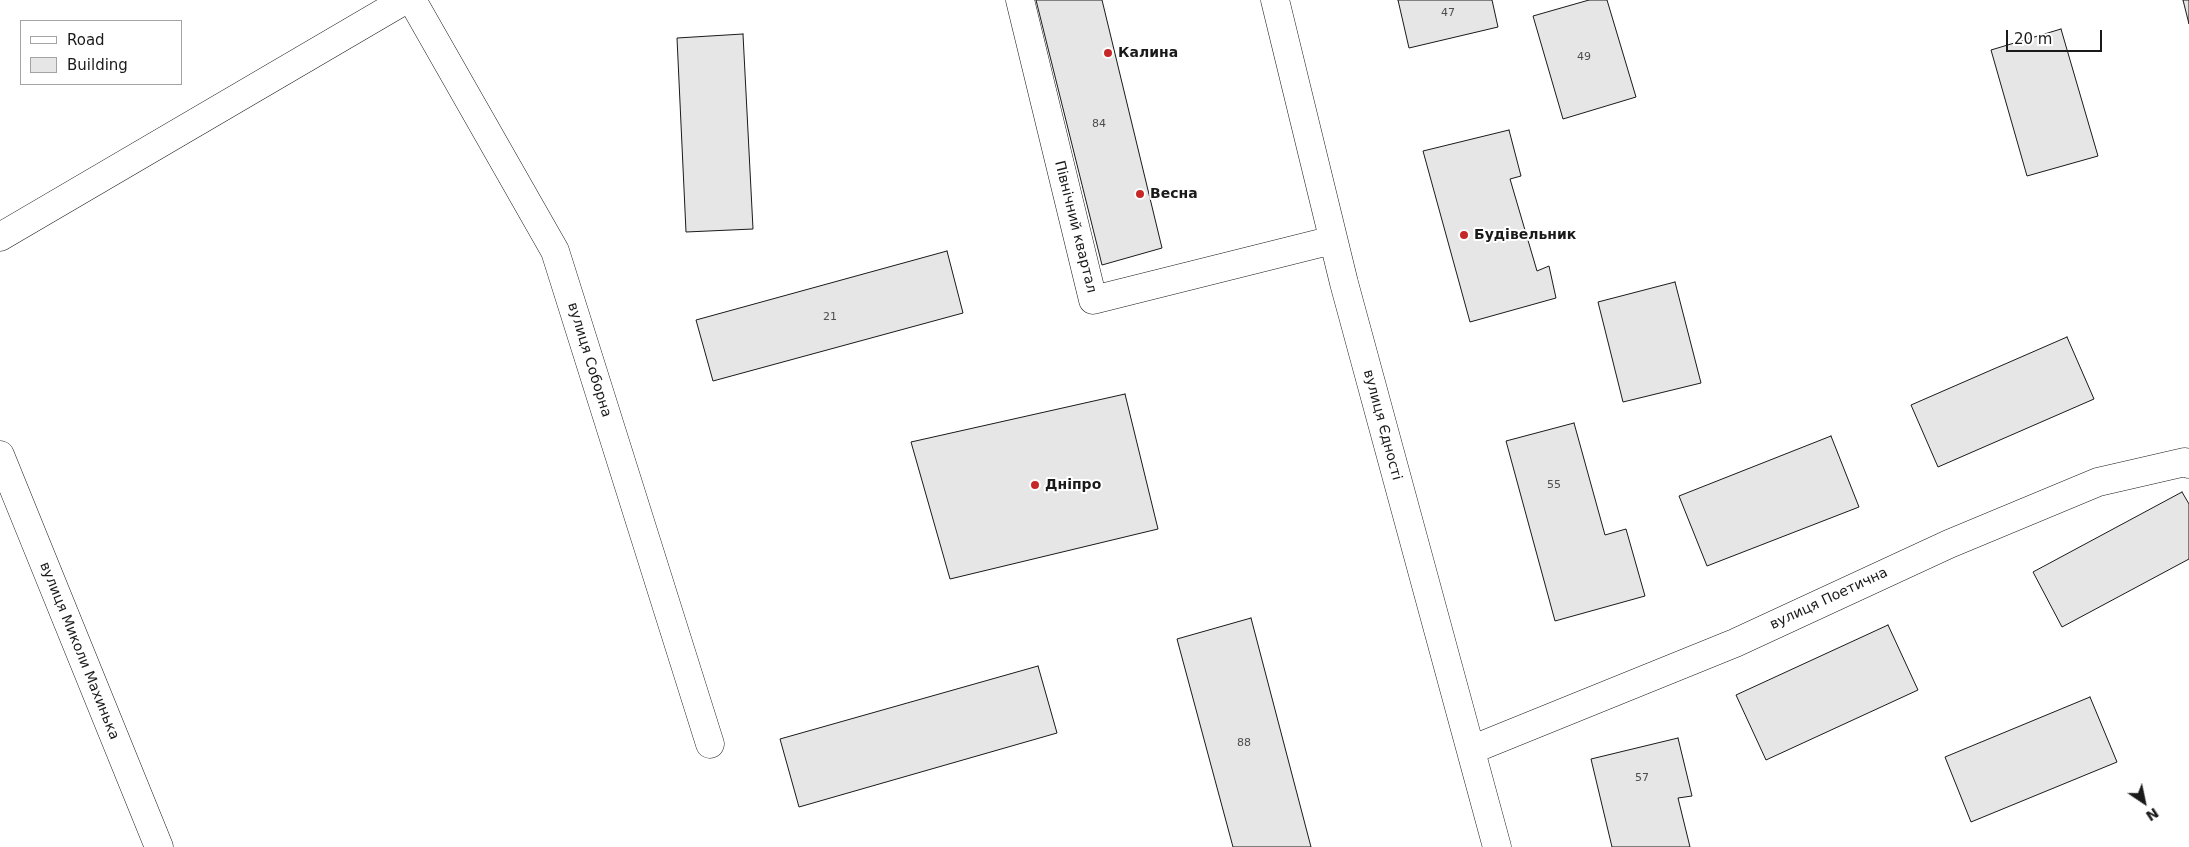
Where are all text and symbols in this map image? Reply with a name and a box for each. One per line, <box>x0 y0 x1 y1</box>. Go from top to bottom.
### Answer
house number: 47 <box>1441 6 1455 20</box>
legend <box>20 20 182 85</box>
scale bar <box>2009 20 2105 52</box>
text: 20 m <box>2014 30 2052 48</box>
text: Road <box>67 31 105 49</box>
place label: Калина <box>1118 45 1178 61</box>
marker: Калина <box>1102 47 1114 59</box>
house number: 49 <box>1577 50 1591 64</box>
text: Building <box>67 56 128 74</box>
house number: 84 <box>1092 117 1106 131</box>
street label: Північний квартал <box>1050 159 1100 295</box>
place label: Весна <box>1150 186 1198 202</box>
marker: Весна <box>1134 188 1146 200</box>
place label: Будівельник <box>1474 227 1576 243</box>
marker: Будівельник <box>1458 229 1470 241</box>
street label: вулиця Соборна <box>564 301 614 419</box>
house number: 21 <box>823 310 837 324</box>
street label: вулиця Єдності <box>1359 368 1405 482</box>
place label: Дніпро <box>1045 477 1101 493</box>
house number: 55 <box>1547 478 1561 492</box>
marker: Дніпро <box>1029 479 1041 491</box>
street label: вулиця Миколи Махинька <box>36 560 122 742</box>
street label: вулиця Поетична <box>1767 564 1891 634</box>
house number: 88 <box>1237 736 1251 750</box>
house number: 57 <box>1635 771 1649 785</box>
north arrow <box>2119 777 2169 827</box>
text: N <box>2143 805 2162 824</box>

